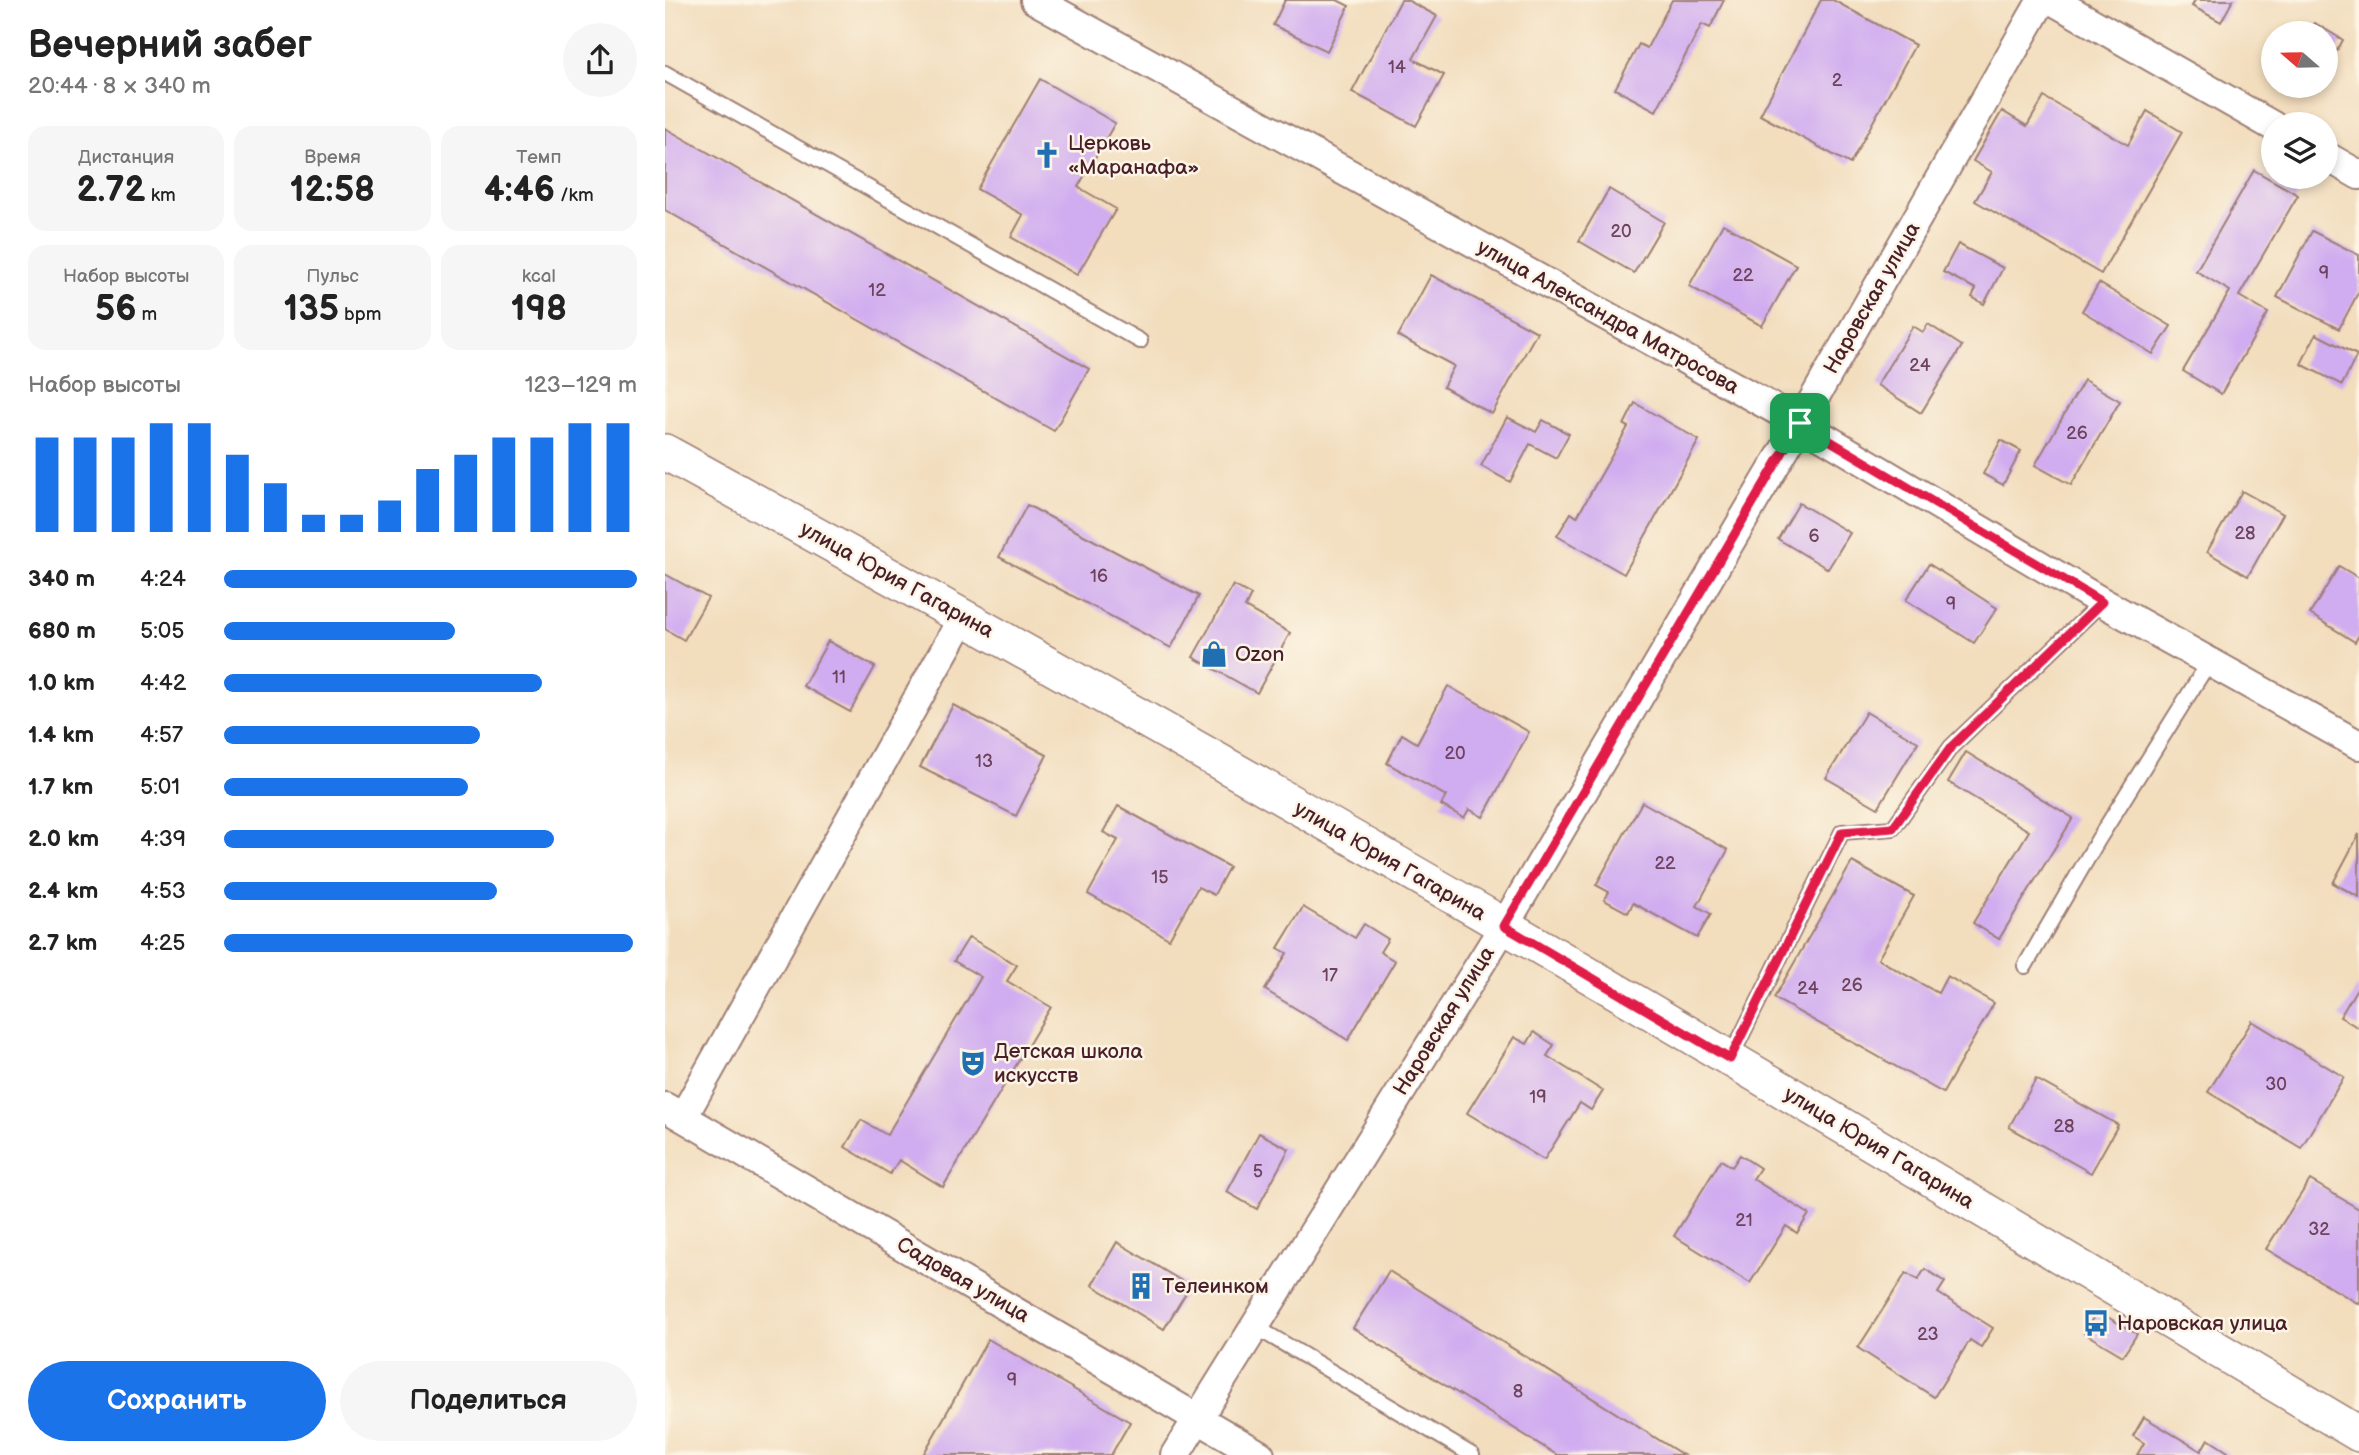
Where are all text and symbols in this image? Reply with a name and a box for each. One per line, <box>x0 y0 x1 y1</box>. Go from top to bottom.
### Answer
north arrow <box>2261 21 2338 98</box>
map controls <box>2261 21 2338 189</box>
text: Вечерний забег <box>28 23 312 68</box>
button: share <box>563 23 637 97</box>
house number: 14 <box>1388 57 1406 78</box>
house number: 2 <box>1832 70 1843 91</box>
text: 20:44 · 8 × 340 m <box>28 72 211 100</box>
button: layers <box>2261 112 2338 189</box>
place label: Церковь «Маранафа» <box>1068 131 1199 180</box>
church icon: Церковь «Маранафа» <box>1032 140 1062 170</box>
text: Дистанция <box>78 146 174 169</box>
text: Время <box>304 146 361 169</box>
text: Темп <box>516 146 561 169</box>
text: 2.72 <box>77 169 146 212</box>
text: 12:58 <box>290 169 375 212</box>
text: 4:46 <box>484 169 555 212</box>
text: km <box>146 184 176 207</box>
text: /km <box>555 184 594 207</box>
street label: Наровская улица <box>1818 217 1926 378</box>
house number: 20 <box>1610 221 1632 242</box>
street label: улица Александра Матросова <box>1473 234 1744 400</box>
house number: 9 <box>2319 263 2329 284</box>
text: Набор высоты <box>63 265 189 288</box>
text: Пульс <box>306 265 359 288</box>
text: kcal <box>522 265 556 288</box>
house number: 22 <box>1732 265 1754 286</box>
house number: 12 <box>868 280 886 301</box>
text: 56 <box>95 288 136 331</box>
text: 135 <box>284 288 339 331</box>
text: 198 <box>511 288 567 331</box>
text: m <box>136 303 157 326</box>
text: bpm <box>339 303 381 326</box>
house number: 24 <box>1909 355 1931 376</box>
text: Набор высоты <box>28 371 181 399</box>
text: 123–129 m <box>525 371 637 399</box>
pin <box>1770 393 1830 453</box>
icon: arrive <box>1781 404 1819 442</box>
house number: 26 <box>2066 423 2088 444</box>
street label: улица Юрия Гагарина <box>796 516 999 644</box>
house number: 28 <box>2234 523 2256 544</box>
house number: 6 <box>1809 526 1820 547</box>
text: 340 m <box>28 565 95 593</box>
text: 4:24 <box>140 565 186 593</box>
house number: 16 <box>1090 566 1108 587</box>
house number: 9 <box>1946 594 1956 615</box>
text: 680 m <box>28 617 96 645</box>
text: 5:05 <box>140 617 185 645</box>
shop icon: Ozon <box>1199 639 1229 669</box>
place label: Ozon <box>1235 642 1284 667</box>
house number: 11 <box>832 667 846 688</box>
text: 1.0 km <box>28 669 95 697</box>
text: 4:42 <box>140 669 186 697</box>
text: 1.4 km <box>28 721 94 749</box>
text: 4:57 <box>140 721 183 749</box>
house number: 20 <box>1444 743 1466 764</box>
house number: 13 <box>975 751 993 772</box>
text: 1.7 km <box>28 773 93 801</box>
text: 5:01 <box>140 773 180 801</box>
street label: улица Юрия Гагарина <box>1290 796 1491 926</box>
text: 2.0 km <box>28 825 99 853</box>
text: 4:39 <box>140 825 186 853</box>
house number: 22 <box>1654 853 1676 874</box>
house number: 15 <box>1151 867 1169 888</box>
text: 2.4 km <box>28 877 98 905</box>
text: 4:53 <box>140 877 186 905</box>
text: 2.7 km <box>28 929 97 957</box>
text: 4:25 <box>140 929 185 957</box>
street label: Наровская улица <box>1388 941 1500 1100</box>
house number: 17 <box>1322 965 1338 986</box>
house number: 26 <box>1841 975 1863 996</box>
house number: 24 <box>1797 978 1819 999</box>
place label: Детская школа искусств <box>994 1039 1143 1088</box>
theatre icon: Детская школа искусств <box>958 1048 988 1078</box>
house number: 30 <box>2265 1074 2287 1095</box>
street label: улица Юрия Гагарина <box>1779 1081 1979 1215</box>
house number: 19 <box>1529 1087 1547 1108</box>
house number: 28 <box>2053 1116 2075 1137</box>
house number: 5 <box>1253 1161 1263 1182</box>
house number: 21 <box>1735 1210 1753 1231</box>
house number: 32 <box>2308 1219 2330 1240</box>
street label: Садовая улица <box>892 1232 1034 1328</box>
building icon: Телеинком <box>1126 1271 1156 1301</box>
place label: Телеинком <box>1162 1274 1269 1299</box>
bus stop icon: Наровская улица <box>2081 1308 2111 1338</box>
place label: Наровская улица <box>2117 1311 2288 1336</box>
house number: 23 <box>1917 1324 1939 1345</box>
button: Сохранить <box>28 1361 326 1441</box>
button: Поделиться <box>340 1361 637 1441</box>
house number: 9 <box>1007 1370 1017 1391</box>
house number: 8 <box>1513 1381 1523 1402</box>

